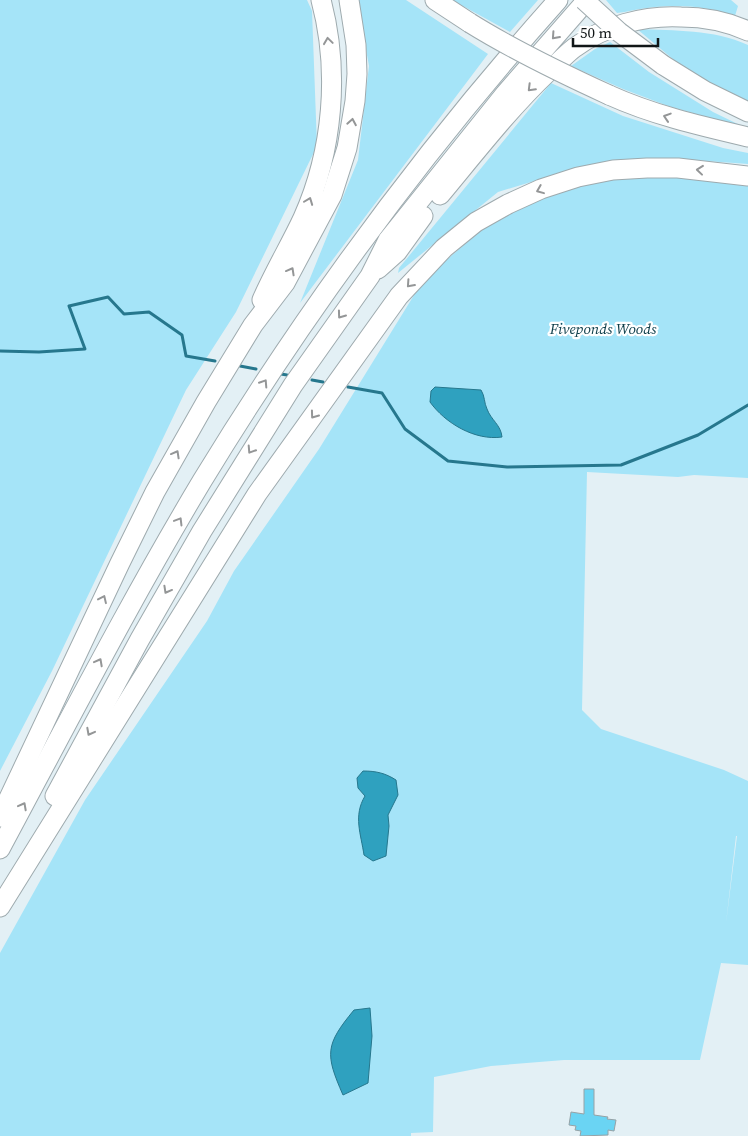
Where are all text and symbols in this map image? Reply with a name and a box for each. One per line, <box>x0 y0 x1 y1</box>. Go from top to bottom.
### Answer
scale bar <box>573 15 658 47</box>
text: 50 m <box>580 22 612 43</box>
one-way arrow <box>552 31 561 40</box>
one-way arrow <box>323 37 334 45</box>
one-way arrow <box>528 82 537 91</box>
one-way arrow <box>663 112 672 122</box>
one-way arrow <box>346 117 356 126</box>
one-way arrow <box>695 165 703 176</box>
one-way arrow <box>536 183 545 194</box>
one-way arrow <box>303 197 313 206</box>
one-way arrow <box>285 267 295 276</box>
one-way arrow <box>407 278 416 287</box>
one-way arrow <box>338 309 347 319</box>
park label: Fiveponds Woods <box>549 318 657 339</box>
one-way arrow <box>258 379 267 388</box>
one-way arrow <box>311 409 320 419</box>
one-way arrow <box>248 445 257 454</box>
one-way arrow <box>170 451 180 460</box>
one-way arrow <box>172 517 182 526</box>
one-way arrow <box>164 584 174 593</box>
one-way arrow <box>96 595 107 604</box>
one-way arrow <box>93 659 103 668</box>
one-way arrow <box>86 727 96 736</box>
one-way arrow <box>17 802 27 811</box>

